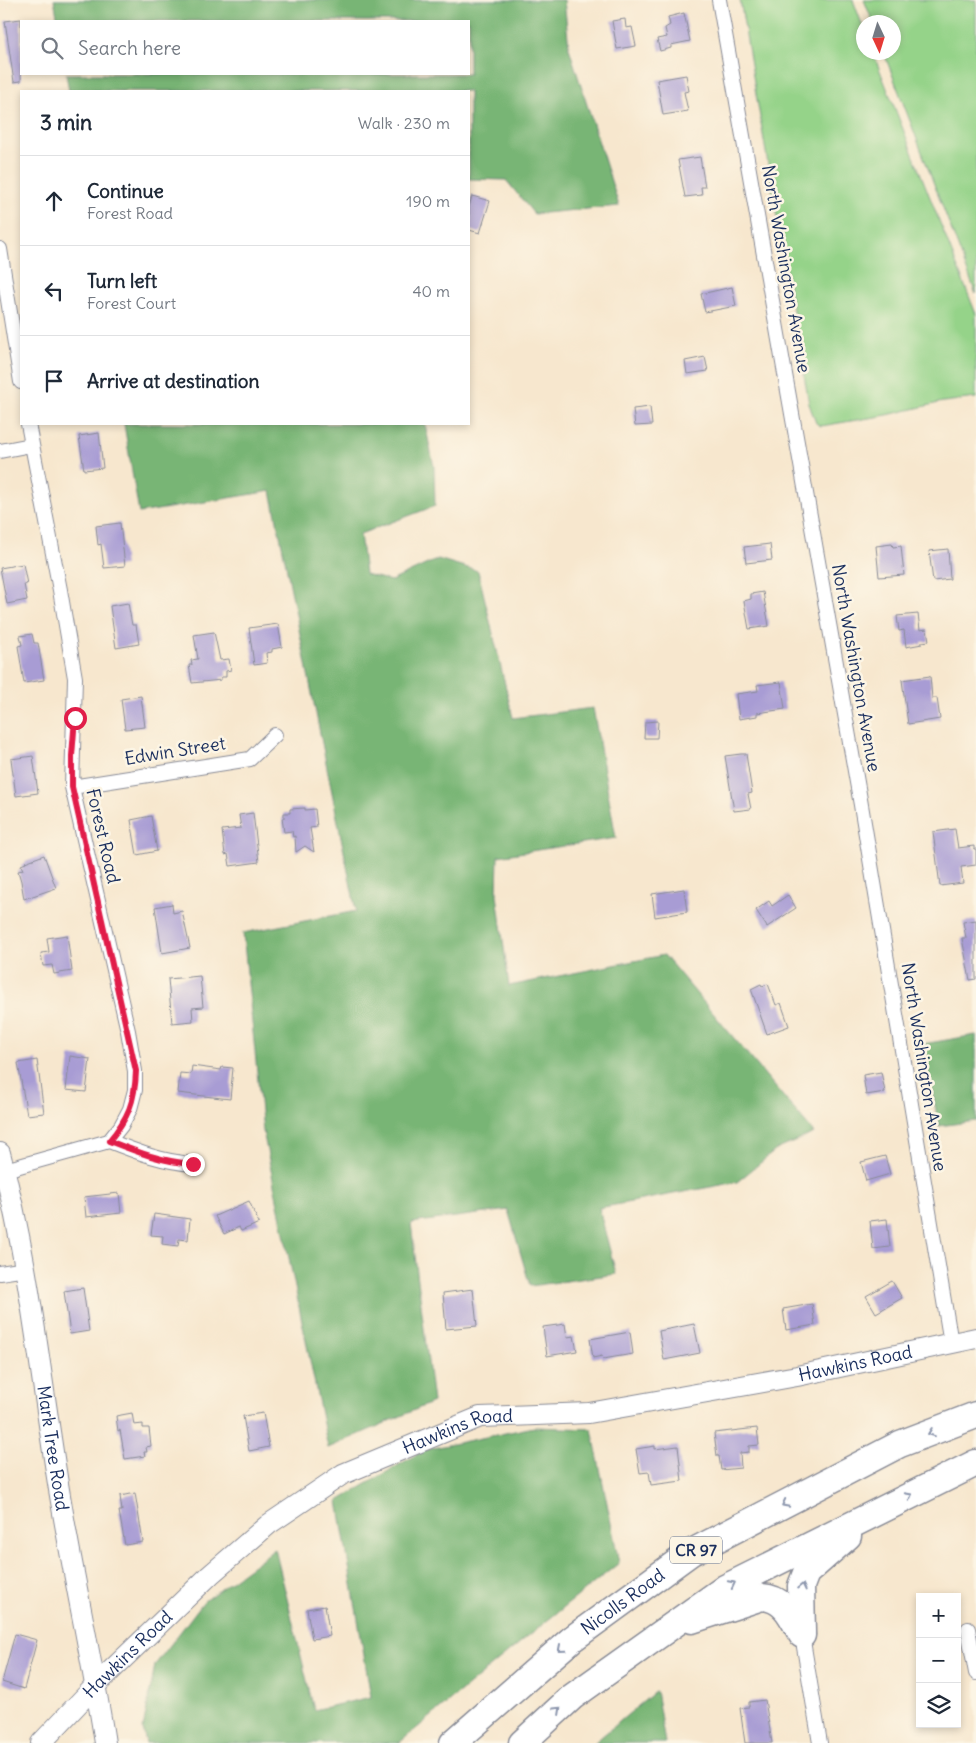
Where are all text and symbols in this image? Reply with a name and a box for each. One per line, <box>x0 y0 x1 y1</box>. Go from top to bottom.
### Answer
north arrow <box>856 15 901 60</box>
search box <box>20 20 470 75</box>
icon: search <box>38 34 66 62</box>
text: Search here <box>78 36 181 60</box>
text: 3 min <box>40 109 92 136</box>
text: Walk · 230 m <box>358 113 450 133</box>
street label: North Washington Avenue <box>757 163 816 375</box>
text: Continue <box>87 179 164 203</box>
icon: ahead <box>40 187 68 215</box>
text: 190 m <box>406 191 450 211</box>
text: Forest Road <box>87 203 173 223</box>
text: Turn left <box>87 269 157 293</box>
icon: left <box>40 277 68 305</box>
text: 40 m <box>412 281 450 301</box>
text: Forest Court <box>87 293 176 313</box>
icon: arrive <box>40 367 68 395</box>
text: Arrive at destination <box>87 369 260 393</box>
street label: North Washington Avenue <box>827 562 886 774</box>
route start <box>64 707 87 730</box>
street label: Edwin Street <box>123 731 227 770</box>
street label: Forest Road <box>81 786 126 886</box>
street label: North Washington Avenue <box>897 961 952 1173</box>
route end <box>182 1153 205 1176</box>
street label: Hawkins Road <box>796 1340 915 1386</box>
street label: Mark Tree Road <box>32 1384 74 1513</box>
street label: Hawkins Road <box>399 1404 514 1459</box>
one-way arrow <box>927 1427 935 1437</box>
one-way arrow <box>904 1492 913 1502</box>
one-way arrow <box>781 1498 790 1508</box>
road number: CR 97 <box>670 1536 722 1564</box>
street label: Nicolls Road <box>576 1563 669 1640</box>
one-way arrow <box>727 1580 736 1590</box>
one-way arrow <box>796 1583 807 1591</box>
map controls <box>916 1593 961 1728</box>
button: + <box>916 1593 961 1638</box>
street label: Hawkins Road <box>78 1605 177 1703</box>
button: − <box>916 1638 961 1683</box>
one-way arrow <box>558 1643 567 1652</box>
button: layers <box>916 1683 961 1728</box>
one-way arrow <box>552 1707 561 1716</box>

